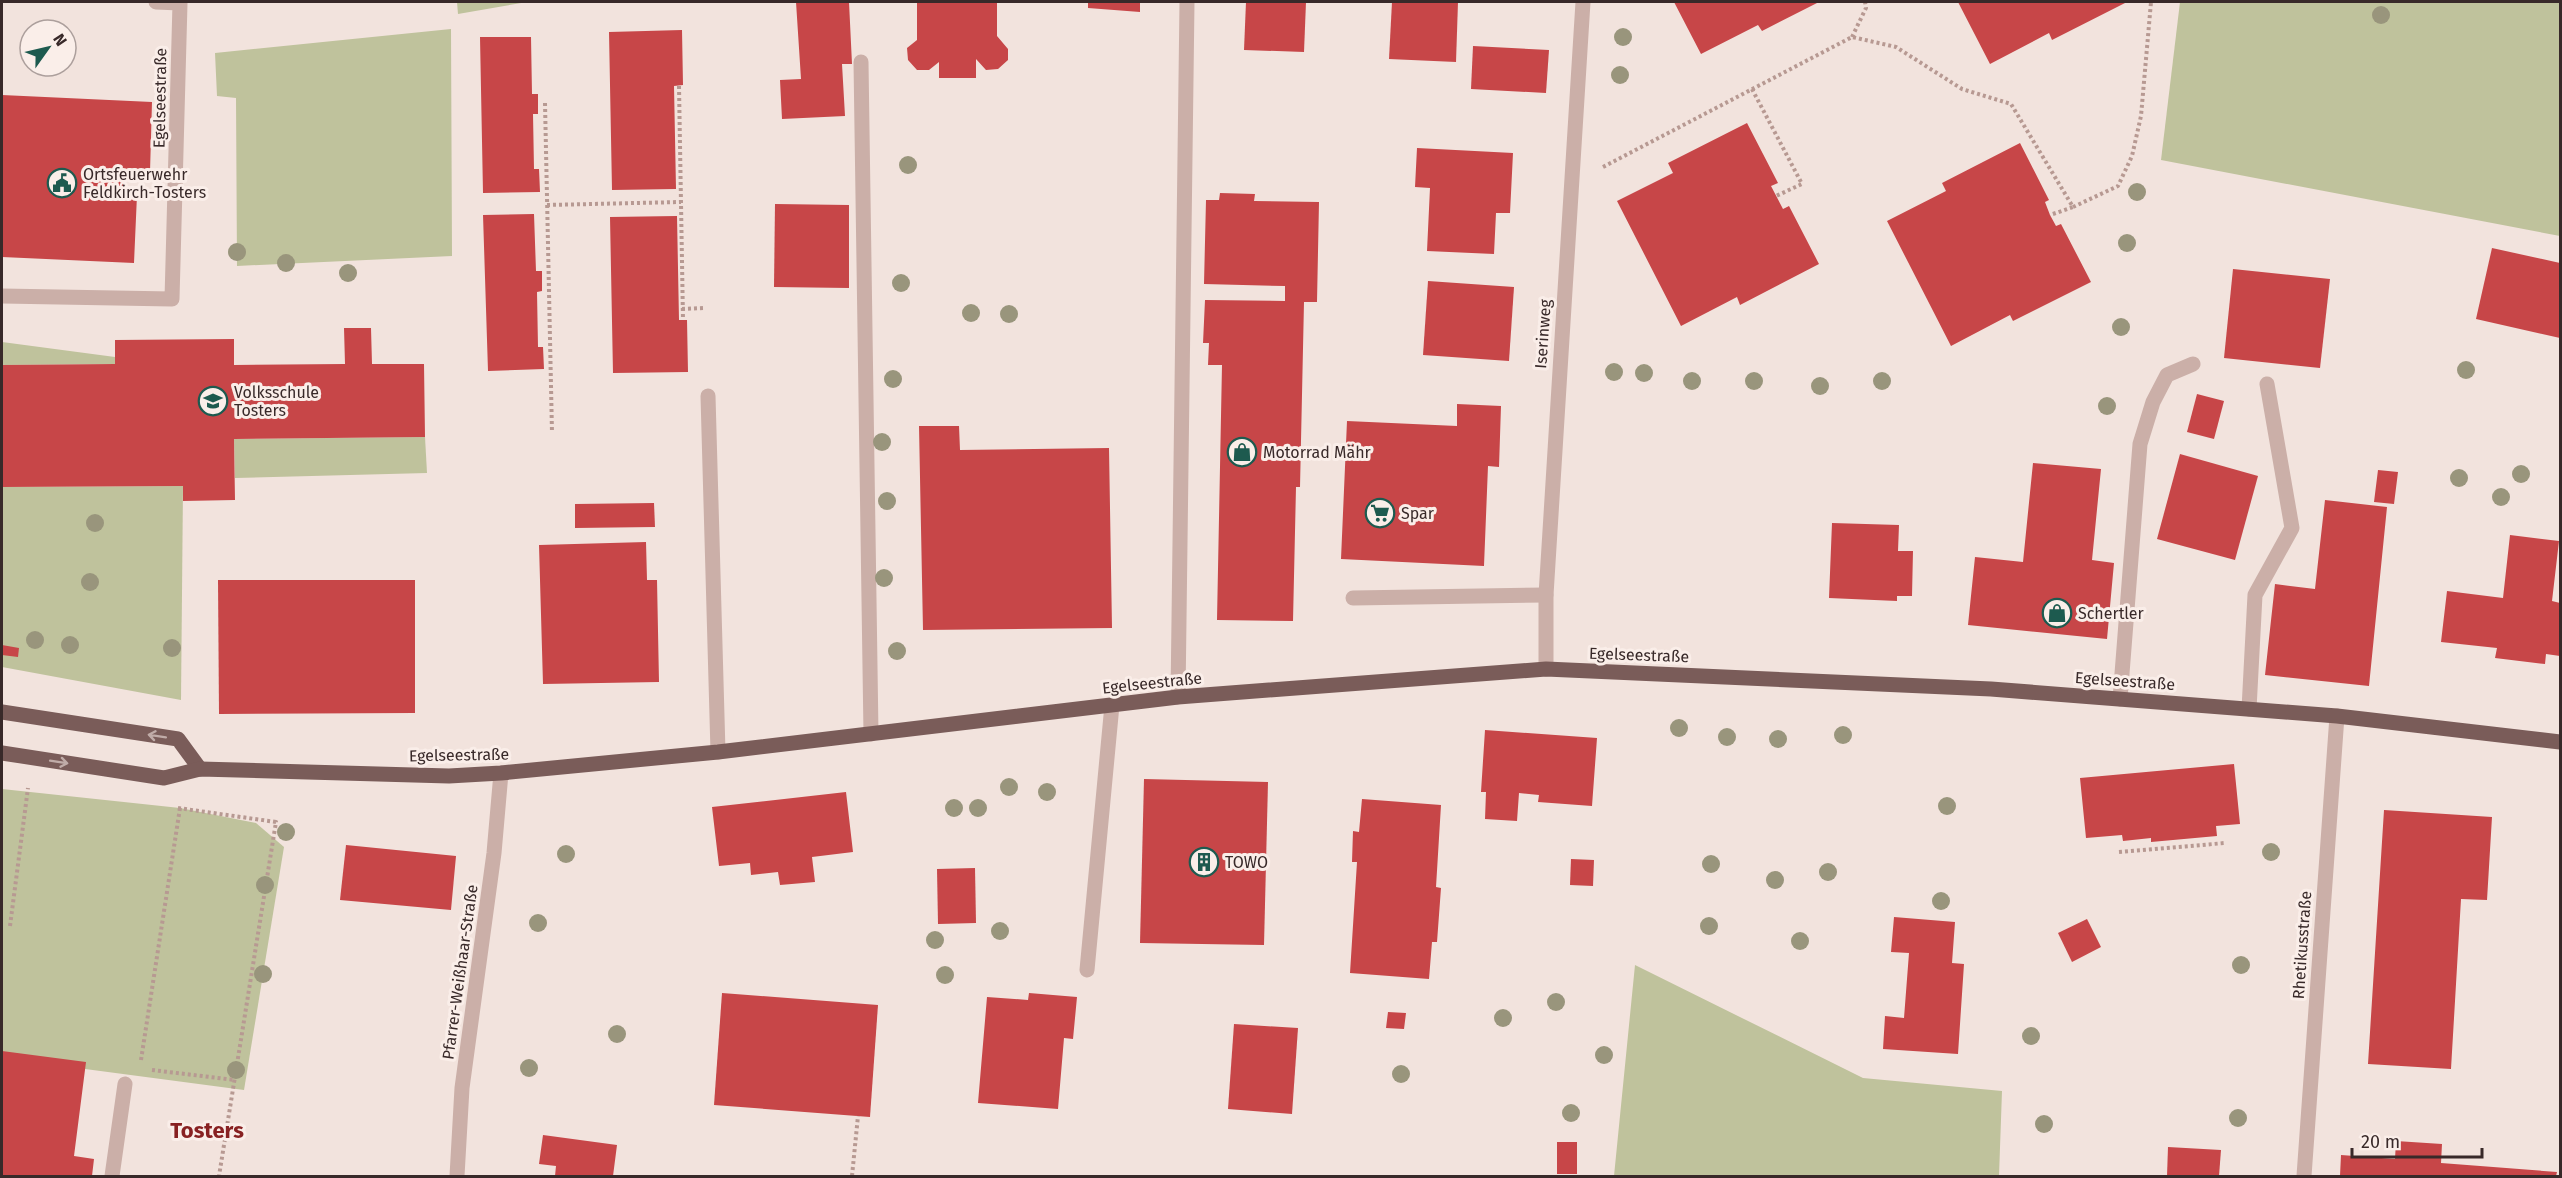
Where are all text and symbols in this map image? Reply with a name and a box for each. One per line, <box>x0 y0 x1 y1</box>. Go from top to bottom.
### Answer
north arrow <box>18 18 78 78</box>
text: N <box>49 30 71 50</box>
street label: Egelseestraße <box>150 48 170 148</box>
place label: Ortsfeuerwehr Feldkirch-Tosters <box>83 165 206 202</box>
public building icon: Ortsfeuerwehr Feldkirch-Tosters <box>46 167 78 199</box>
street label: Iserinweg <box>1531 298 1555 369</box>
place label: Volksschule Tosters <box>234 383 319 420</box>
school or university icon: Volksschule Tosters <box>197 385 229 417</box>
shop icon: Motorrad Mähr <box>1226 436 1258 468</box>
place label: Motorrad Mähr <box>1263 443 1372 462</box>
supermarket icon: Spar <box>1364 497 1396 529</box>
place label: Spar <box>1401 504 1435 523</box>
shop icon: Schertler <box>2041 597 2073 629</box>
place label: Schertler <box>2078 604 2145 623</box>
street label: Egelseestraße <box>1588 644 1690 666</box>
street label: Egelseestraße <box>1101 668 1203 698</box>
street label: Egelseestraße <box>2074 668 2176 694</box>
one-way arrow <box>148 730 167 741</box>
street label: Egelseestraße <box>409 745 509 765</box>
one-way arrow <box>49 757 69 768</box>
building icon: TOWO <box>1188 846 1220 878</box>
place label: TOWO <box>1225 853 1268 872</box>
street label: Pfarrer-Weißhaar-Straße <box>438 883 482 1061</box>
street label: Rhetikusstraße <box>2289 890 2315 1000</box>
district label: Tosters <box>170 1117 244 1144</box>
scale bar <box>2352 1121 2482 1159</box>
text: 20 m <box>2361 1131 2400 1153</box>

